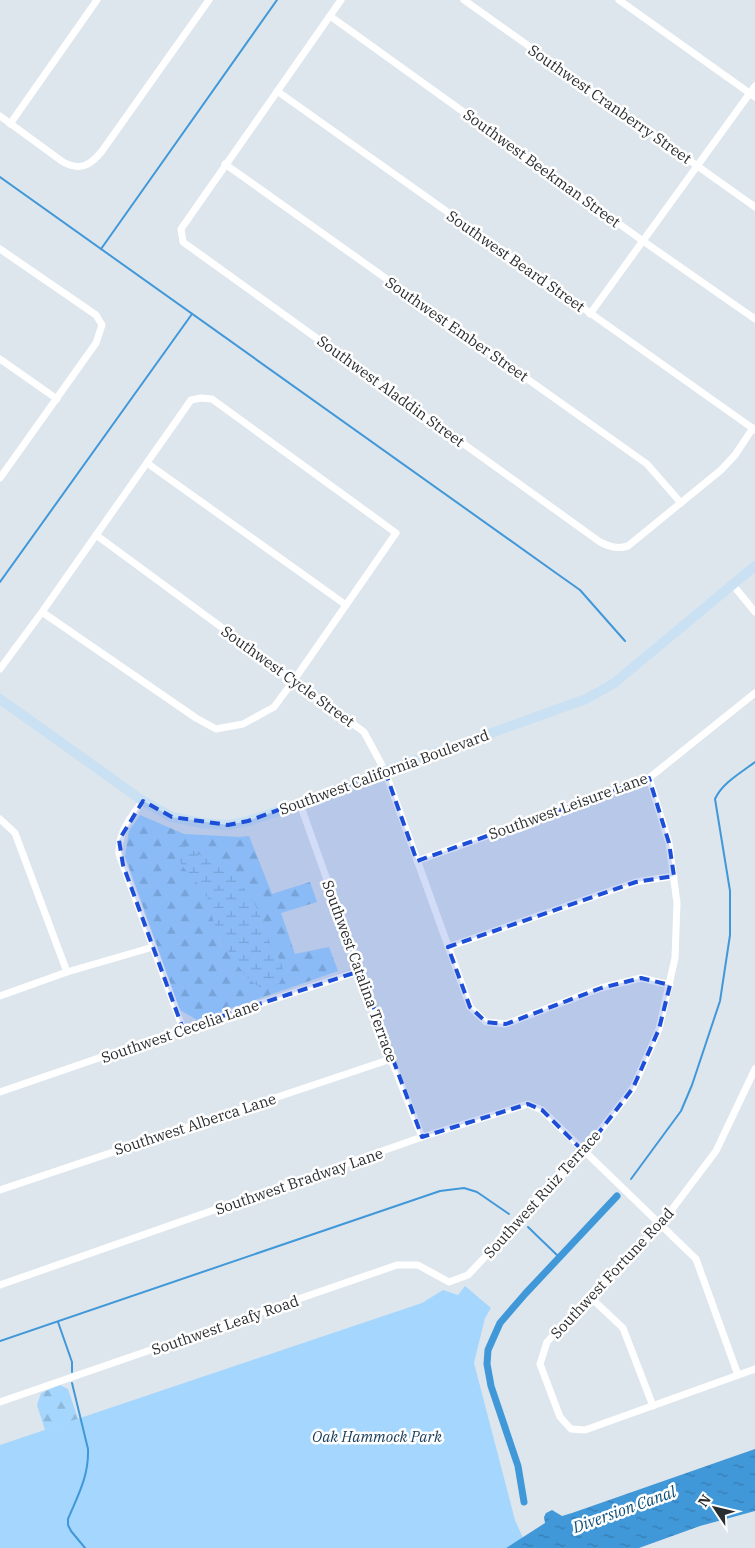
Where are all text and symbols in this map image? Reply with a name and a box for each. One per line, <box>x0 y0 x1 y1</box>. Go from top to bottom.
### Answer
street label: Southwest Cranberry Street <box>525 40 695 168</box>
street label: Southwest Beekman Street <box>460 105 624 231</box>
street label: Southwest Beard Street <box>443 206 589 316</box>
street label: Southwest Ember Street <box>382 272 532 386</box>
street label: Southwest Aladdin Street <box>314 331 468 451</box>
street label: Southwest Cycle Street <box>218 621 358 731</box>
street label: Southwest California Boulevard <box>276 725 492 819</box>
street label: Southwest Leisure Lane <box>486 768 650 844</box>
street label: Southwest Catalina Terrace <box>318 877 402 1065</box>
street label: Southwest Cecelia Lane <box>99 995 261 1067</box>
street label: Southwest Alberca Lane <box>112 1089 278 1159</box>
street label: Southwest Ruiz Terrace <box>479 1126 605 1262</box>
street label: Southwest Bradway Lane <box>212 1143 386 1219</box>
street label: Southwest Fortune Road <box>546 1204 678 1342</box>
street label: Southwest Leafy Road <box>149 1291 301 1359</box>
park label: Oak Hammock Park <box>312 1427 442 1446</box>
water label: Diversion Canal <box>569 1481 679 1537</box>
north arrow <box>690 1483 740 1533</box>
text: N <box>694 1491 715 1510</box>

